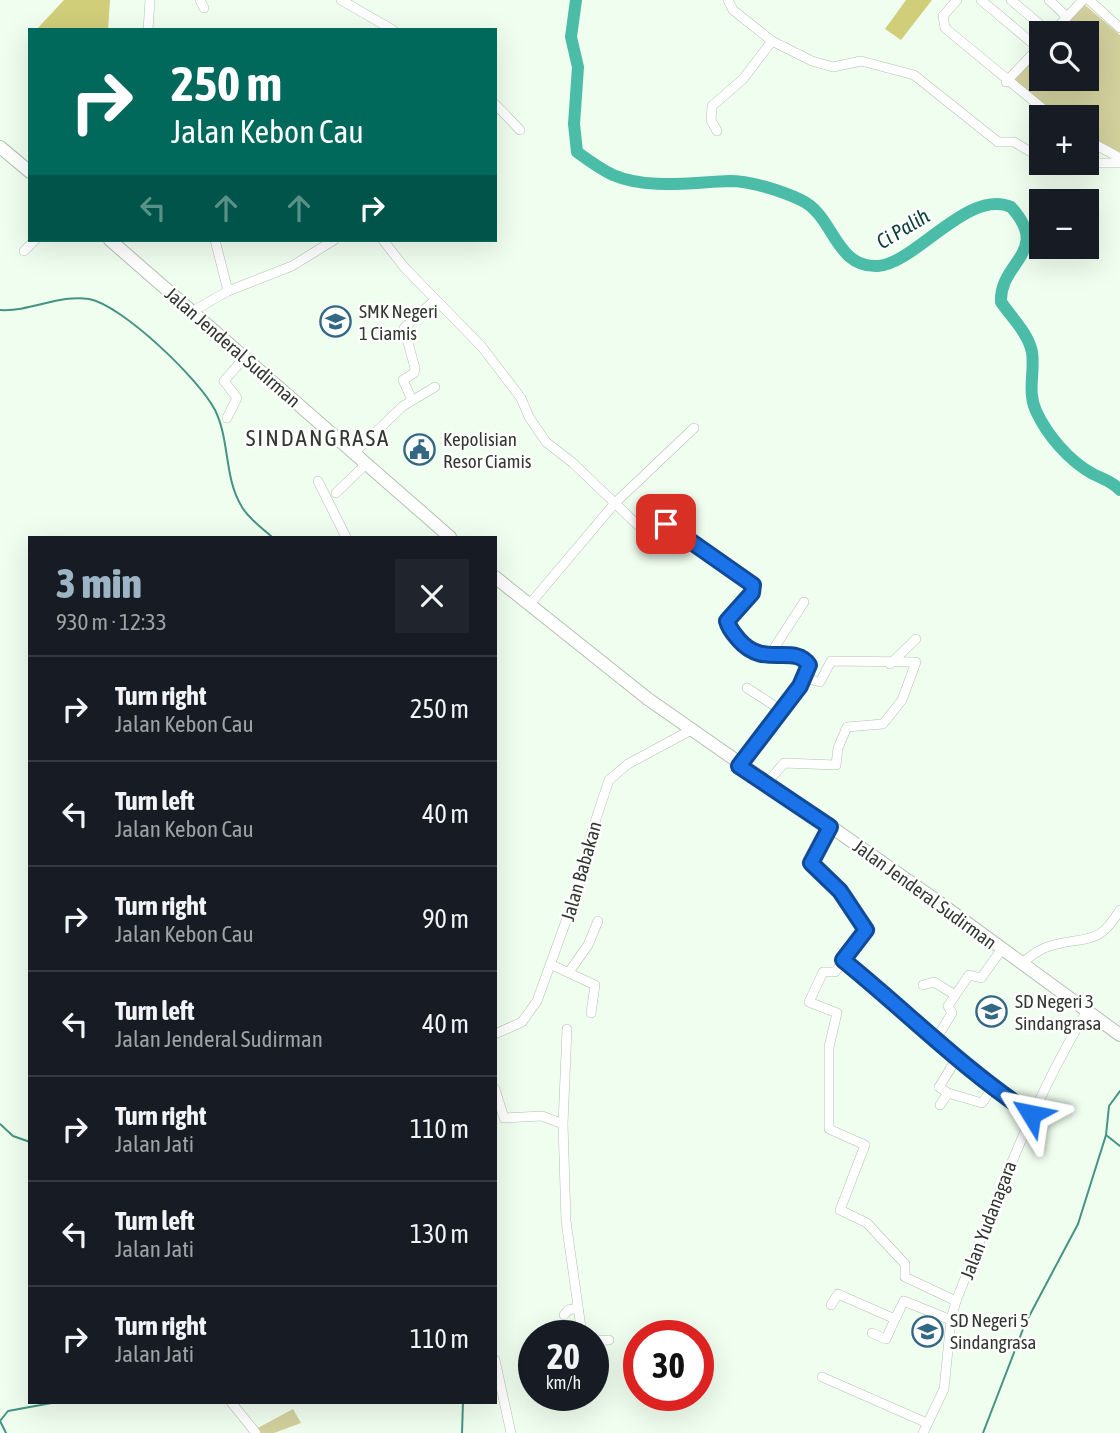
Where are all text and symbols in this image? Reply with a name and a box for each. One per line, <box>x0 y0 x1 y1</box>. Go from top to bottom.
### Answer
map controls <box>1029 21 1099 259</box>
button: search <box>1029 21 1099 91</box>
text: 250 m <box>171 55 282 111</box>
icon: right <box>56 56 147 147</box>
button: + <box>1029 105 1099 175</box>
text: Jalan Kebon Cau <box>171 113 364 150</box>
icon: left <box>134 189 172 227</box>
icon: ahead <box>207 189 245 227</box>
icon: ahead <box>280 189 318 227</box>
icon: right <box>353 189 391 227</box>
button: − <box>1029 189 1099 259</box>
water label: Ci Palih <box>872 203 933 253</box>
street label: Jalan Jenderal Sudirman <box>161 282 305 412</box>
place label: SMK Negeri 1 Ciamis <box>359 300 438 344</box>
school or university icon: SMK Negeri 1 Ciamis <box>319 305 353 339</box>
district label: SINDANGRASA <box>246 425 390 451</box>
place label: Kepolisian Resor Ciamis <box>443 428 532 472</box>
public building icon: Kepolisian Resor Ciamis <box>403 433 437 467</box>
pin <box>636 494 696 554</box>
icon: arrive <box>647 505 685 543</box>
text: 3 min <box>56 559 142 607</box>
button: close <box>395 559 469 633</box>
text: 930 m · 12:33 <box>56 609 167 635</box>
text: Turn right <box>115 681 206 711</box>
icon: right <box>56 690 94 728</box>
text: 250 m <box>410 694 469 724</box>
text: Jalan Kebon Cau <box>115 711 254 737</box>
text: Turn left <box>115 786 195 816</box>
icon: left <box>56 795 94 833</box>
text: 40 m <box>422 799 469 829</box>
text: Jalan Kebon Cau <box>115 816 254 842</box>
street label: Jalan Babakan <box>556 819 606 923</box>
street label: Jalan Jenderal Sudirman <box>849 835 1001 953</box>
text: Turn right <box>115 891 206 921</box>
icon: right <box>56 900 94 938</box>
text: 90 m <box>422 904 469 934</box>
text: Jalan Kebon Cau <box>115 921 254 947</box>
place label: SD Negeri 3 Sindangrasa <box>1015 990 1101 1034</box>
school or university icon: SD Negeri 3 Sindangrasa <box>975 995 1009 1029</box>
text: Turn left <box>115 996 195 1026</box>
icon: left <box>56 1005 94 1043</box>
text: 40 m <box>422 1009 469 1039</box>
text: Jalan Jenderal Sudirman <box>115 1026 323 1052</box>
position arrow <box>994 1077 1068 1151</box>
text: Turn right <box>115 1101 206 1131</box>
icon: right <box>56 1110 94 1148</box>
text: 110 m <box>410 1114 469 1144</box>
text: Jalan Jati <box>115 1131 194 1157</box>
street label: Jalan Yudanagara <box>955 1158 1021 1282</box>
text: Turn left <box>115 1206 195 1236</box>
icon: left <box>56 1215 94 1253</box>
text: 130 m <box>410 1219 469 1249</box>
text: Jalan Jati <box>115 1236 194 1262</box>
place label: SD Negeri 5 Sindangrasa <box>950 1309 1036 1353</box>
text: Turn right <box>115 1311 206 1341</box>
school or university icon: SD Negeri 5 Sindangrasa <box>910 1314 944 1348</box>
icon: right <box>56 1320 94 1358</box>
speed limit sign: 30 <box>623 1320 714 1411</box>
text: 110 m <box>410 1324 469 1354</box>
text: 20 <box>547 1336 580 1376</box>
text: Jalan Jati <box>115 1341 194 1367</box>
text: km/h <box>546 1372 581 1393</box>

